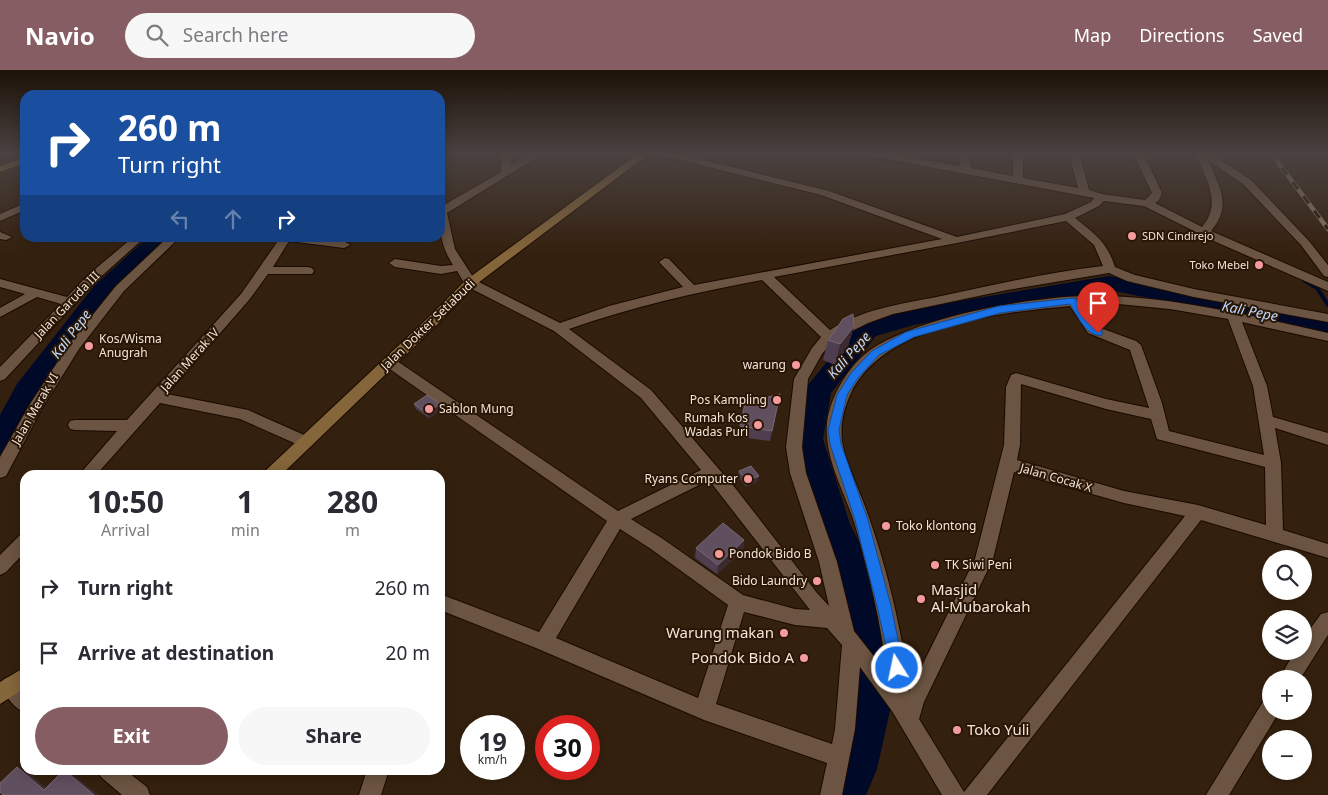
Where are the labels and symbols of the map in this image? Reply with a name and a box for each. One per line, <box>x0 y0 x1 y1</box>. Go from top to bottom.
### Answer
place label: SDN Cindirejo <box>1142 228 1214 243</box>
marker: SDN Cindirejo <box>1126 230 1138 242</box>
place label: Toko Mebel <box>1190 257 1249 272</box>
marker: Toko Mebel <box>1253 259 1265 271</box>
street label: Jalan Garuda III <box>29 267 103 343</box>
street label: Jalan Dokter Setiabudi <box>376 275 478 375</box>
pin <box>1077 282 1119 333</box>
water label: Kali Pepe <box>1220 296 1280 325</box>
water label: Kali Pepe <box>46 305 95 362</box>
street label: Jalan Merak IV <box>156 324 223 396</box>
water label: Kali Pepe <box>823 327 875 382</box>
place label: Kos/Wisma Anugrah <box>99 330 162 361</box>
marker: Kos/Wisma Anugrah <box>83 340 95 352</box>
place label: warung <box>743 356 786 373</box>
marker: warung <box>790 359 802 371</box>
street label: Jalan Merak VI <box>7 370 62 449</box>
place label: Pos Kampling <box>690 391 767 408</box>
marker: Pos Kampling <box>771 394 783 406</box>
place label: Sablon Mung <box>439 400 514 417</box>
marker: Sablon Mung <box>423 403 435 415</box>
place label: Rumah Kos Wadas Puri <box>684 409 748 440</box>
marker: Rumah Kos Wadas Puri <box>752 419 764 431</box>
street label: Jalan Cocak X <box>1017 459 1094 496</box>
place label: Ryans Computer <box>644 470 738 487</box>
marker: Ryans Computer <box>742 473 754 485</box>
place label: Toko klontong <box>896 517 976 534</box>
marker: Toko klontong <box>880 520 892 532</box>
place label: Pondok Bido B <box>729 545 812 562</box>
marker: Pondok Bido B <box>713 548 725 560</box>
place label: TK Siwi Peni <box>945 556 1012 573</box>
marker: TK Siwi Peni <box>929 559 941 571</box>
place label: Bido Laundry <box>732 572 808 589</box>
marker: Bido Laundry <box>811 575 823 587</box>
place label: Masjid Al-Mubarokah <box>931 579 1030 616</box>
marker: Masjid Al-Mubarokah <box>915 593 927 605</box>
place label: Warung makan <box>666 622 774 642</box>
marker: Warung makan <box>778 627 790 639</box>
position arrow <box>870 641 922 693</box>
place label: Pondok Bido A <box>691 647 794 667</box>
marker: Pondok Bido A <box>798 652 810 664</box>
speed limit sign: 30 <box>535 715 600 780</box>
place label: Toko Yuli <box>967 719 1029 739</box>
marker: Toko Yuli <box>951 724 963 736</box>

